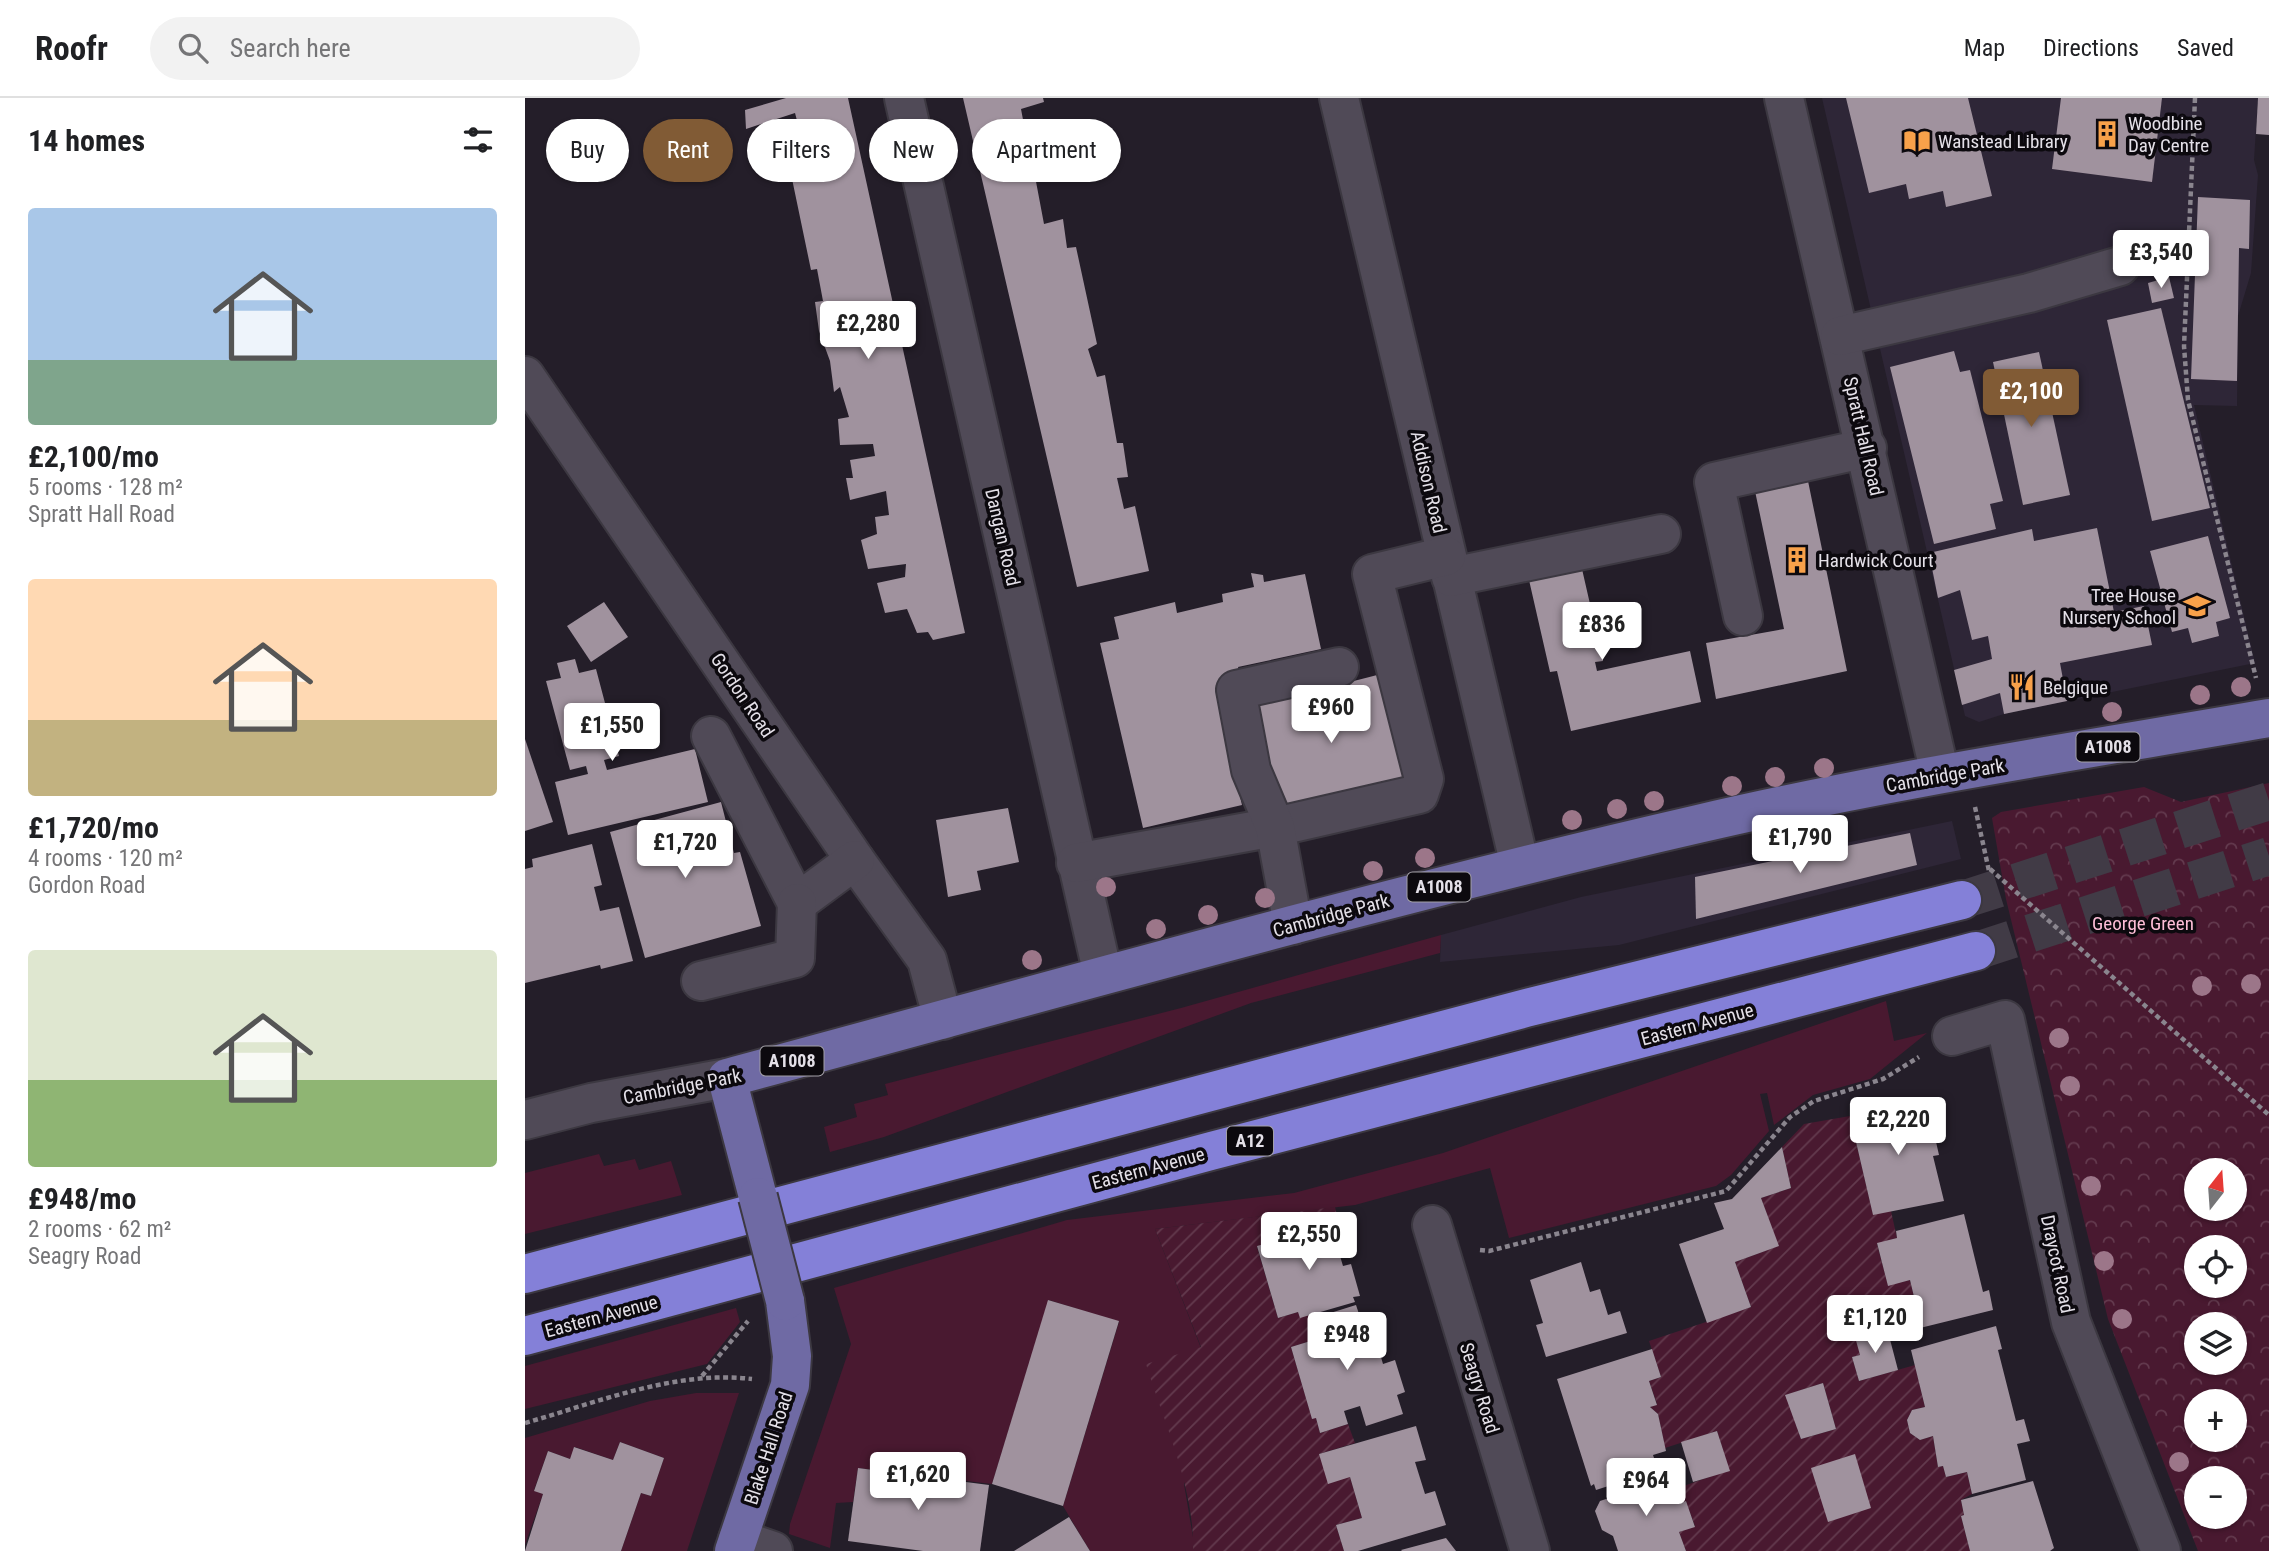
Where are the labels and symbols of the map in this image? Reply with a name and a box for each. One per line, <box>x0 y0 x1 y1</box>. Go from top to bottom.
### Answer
place label: Woodbine Day Centre <box>2128 112 2209 157</box>
building icon: Woodbine Day Centre <box>2092 119 2122 149</box>
library icon: Wanstead Library <box>1902 126 1932 156</box>
place label: Wanstead Library <box>1938 130 2068 153</box>
pin: £3,540 <box>2104 230 2218 290</box>
pin: £2,280 <box>811 302 925 361</box>
pin: £2,100 <box>1974 370 2088 429</box>
street label: Spratt Hall Road <box>1839 374 1888 498</box>
street label: Addison Road <box>1406 429 1451 535</box>
street label: Dangan Road <box>980 486 1025 588</box>
building icon: Hardwick Court <box>1782 545 1812 575</box>
place label: Hardwick Court <box>1818 549 1934 572</box>
place label: Tree House Nursery School <box>2062 584 2176 629</box>
school or university icon: Tree House Nursery School <box>2182 591 2212 621</box>
pin: £836 <box>1561 602 1643 662</box>
street label: Gordon Road <box>706 649 779 742</box>
restaurant icon: Belgique <box>2007 672 2037 702</box>
place label: Belgique <box>2043 676 2108 699</box>
pin: £960 <box>1290 686 1372 745</box>
pin: £1,550 <box>555 704 669 763</box>
road number: A1008 <box>2077 732 2139 762</box>
street label: Cambridge Park <box>1884 754 2006 797</box>
pin: £1,790 <box>1743 816 1857 875</box>
pin: £1,720 <box>628 820 742 880</box>
road number: A1008 <box>1408 872 1471 902</box>
street label: Cambridge Park <box>1270 889 1392 942</box>
park label: George Green <box>2092 912 2194 935</box>
street label: Eastern Avenue <box>1638 998 1756 1051</box>
road number: A1008 <box>761 1046 823 1076</box>
street label: Cambridge Park <box>621 1064 743 1109</box>
pin: £2,220 <box>1841 1098 1955 1157</box>
road number: A12 <box>1227 1126 1273 1156</box>
street label: Eastern Avenue <box>1089 1142 1207 1195</box>
north arrow <box>2184 1158 2247 1222</box>
pin: £2,550 <box>1252 1212 1366 1272</box>
street label: Draycot Road <box>2036 1213 2079 1315</box>
street label: Eastern Avenue <box>542 1290 660 1343</box>
pin: £1,120 <box>1818 1296 1932 1355</box>
pin: £948 <box>1306 1312 1388 1372</box>
street label: Seagry Road <box>1455 1340 1504 1436</box>
street label: Blake Hall Road <box>739 1389 798 1508</box>
pin: £1,620 <box>861 1452 975 1512</box>
pin: £964 <box>1605 1458 1687 1518</box>

